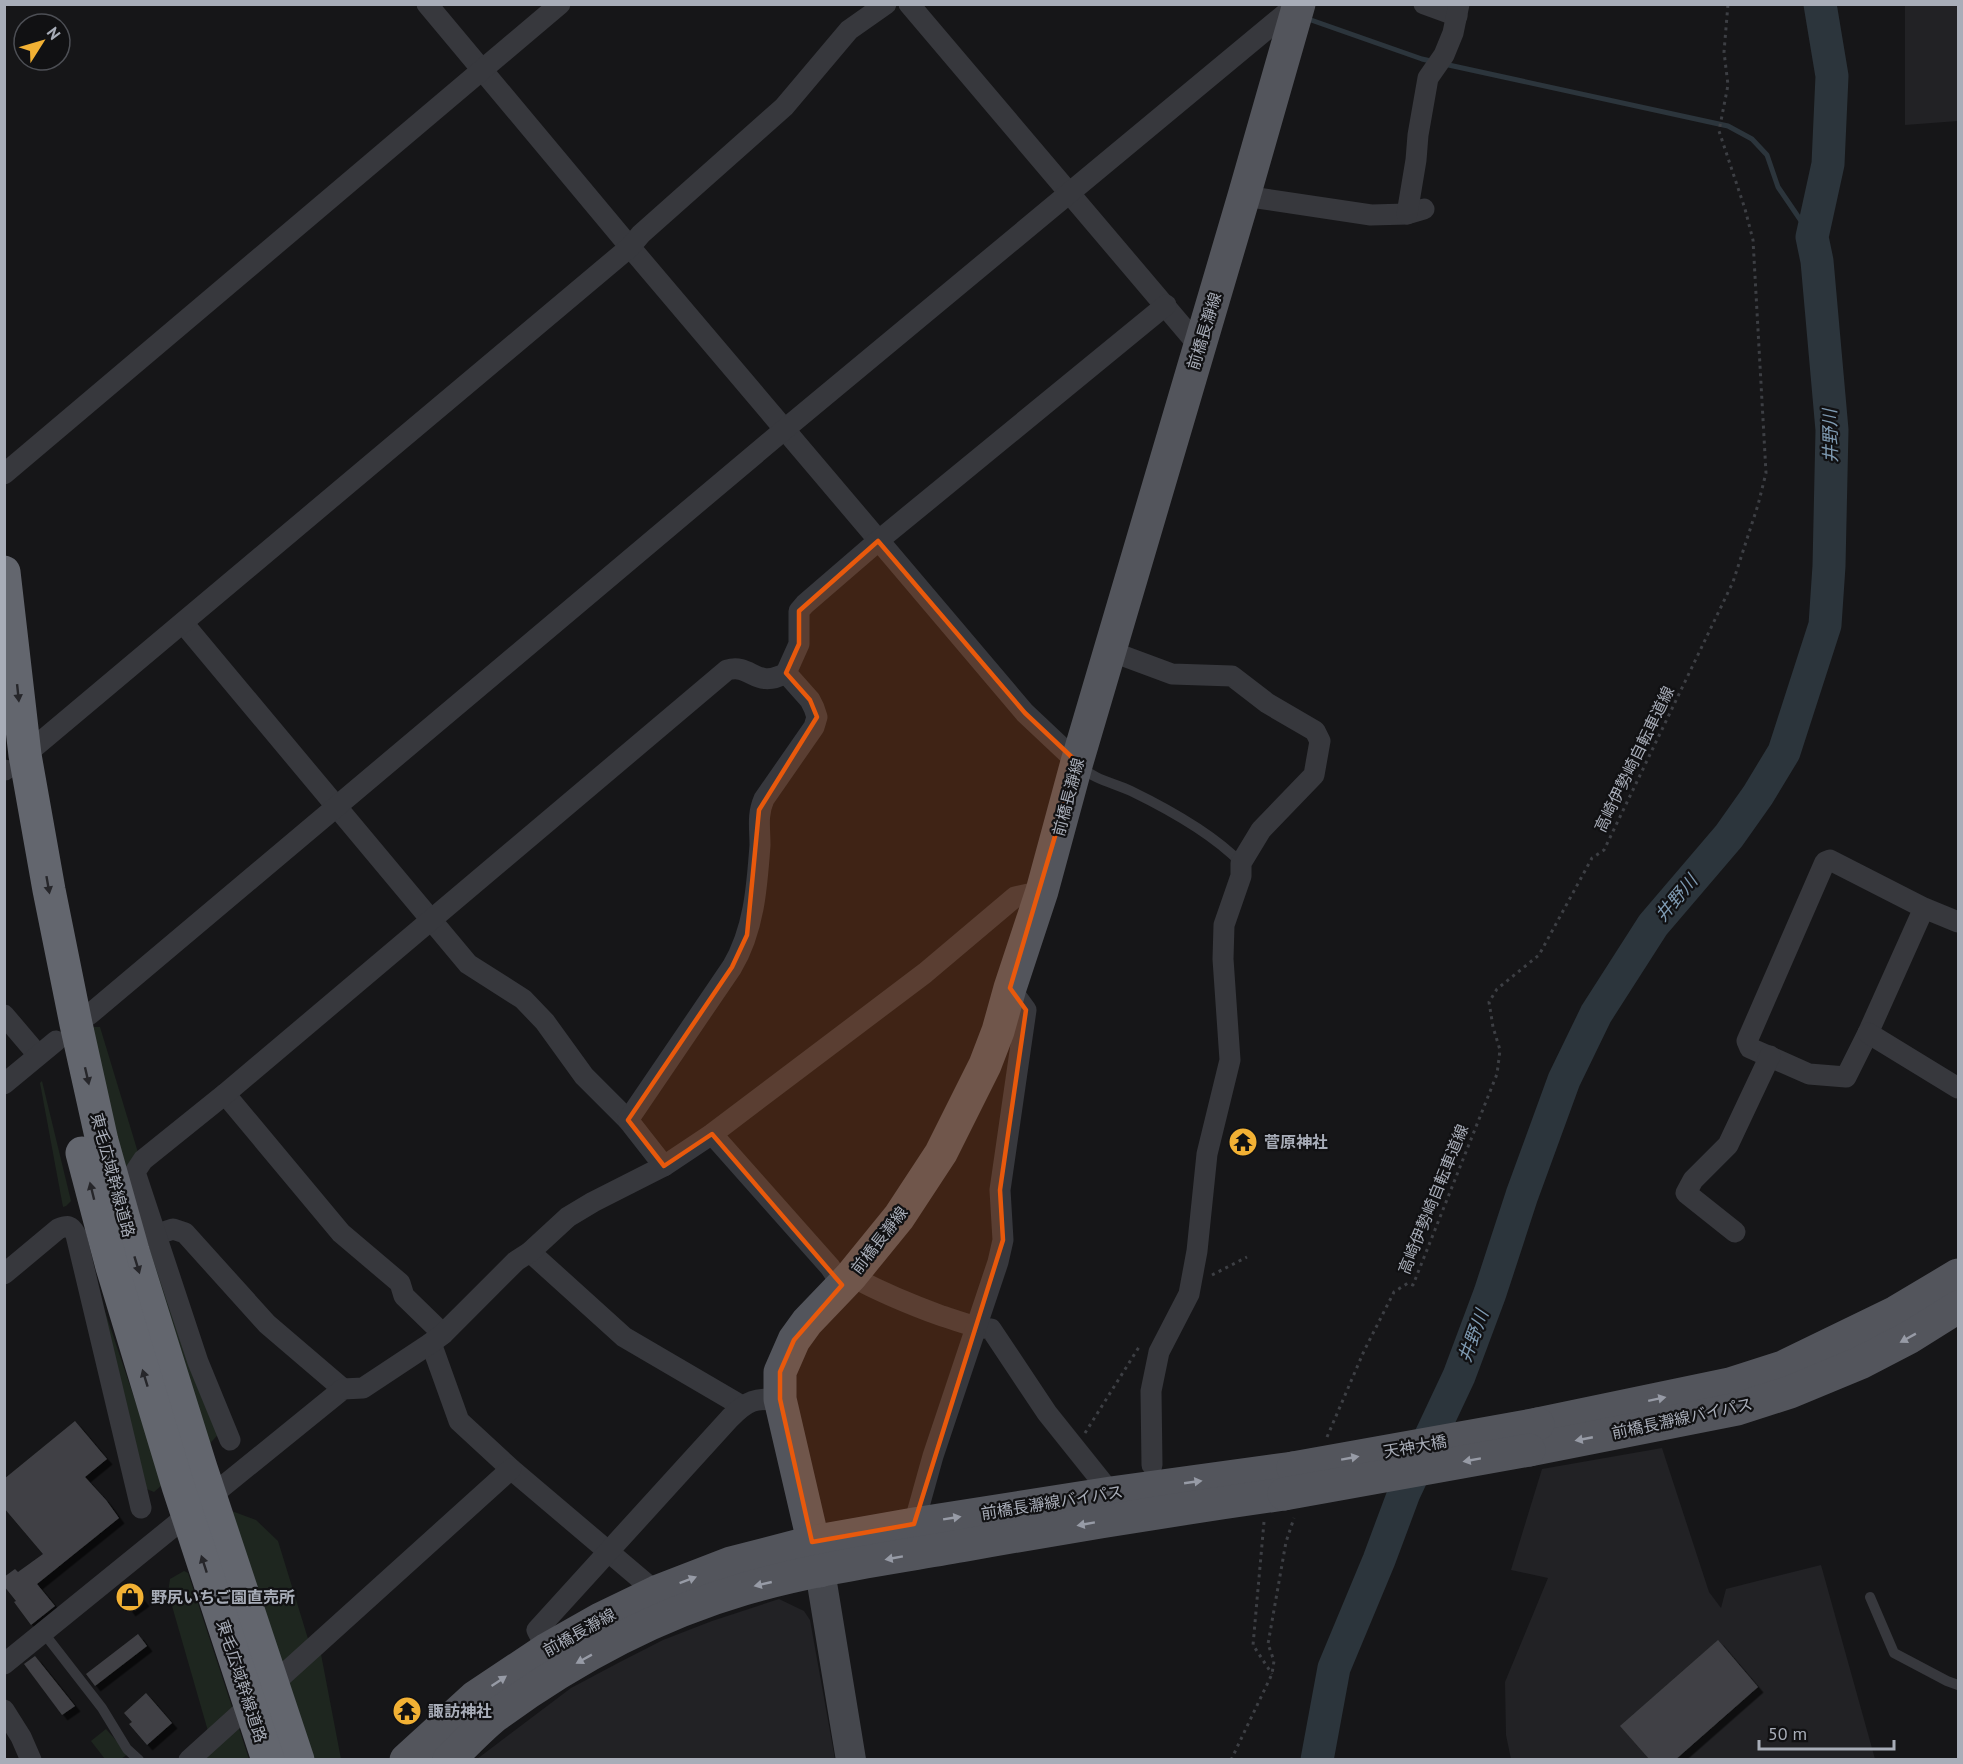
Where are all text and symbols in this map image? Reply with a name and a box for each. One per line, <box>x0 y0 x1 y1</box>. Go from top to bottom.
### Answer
north arrow <box>12 12 72 72</box>
text: N <box>43 23 65 43</box>
street label: 前橋長瀞線 <box>1183 290 1225 372</box>
water label: 井野川 <box>1818 407 1842 463</box>
one-way arrow <box>13 683 23 702</box>
street label: 高崎伊勢崎自転車道線 <box>1590 683 1678 835</box>
street label: 前橋長瀞線 <box>1048 756 1088 838</box>
water label: 井野川 <box>1650 868 1703 926</box>
one-way arrow <box>44 876 53 895</box>
one-way arrow <box>83 1067 93 1085</box>
street label: 東毛広域幹線道路 <box>87 1111 139 1239</box>
street label: 高崎伊勢崎自転車道線 <box>1394 1121 1472 1277</box>
temple icon: 菅原神社 <box>1227 1126 1259 1158</box>
place label: 菅原神社 <box>1264 1132 1328 1152</box>
one-way arrow <box>87 1181 96 1199</box>
street label: 前橋長瀞線 <box>846 1202 912 1278</box>
one-way arrow <box>133 1256 142 1274</box>
water label: 井野川 <box>1453 1305 1494 1365</box>
one-way arrow <box>1900 1332 1917 1342</box>
one-way arrow <box>140 1369 149 1387</box>
street label: 前橋長瀞線バイパス <box>1610 1393 1754 1443</box>
one-way arrow <box>1648 1394 1666 1404</box>
street label: 天神大橋 <box>1382 1431 1448 1461</box>
one-way arrow <box>1574 1435 1593 1444</box>
one-way arrow <box>1341 1453 1360 1462</box>
one-way arrow <box>1462 1456 1481 1465</box>
one-way arrow <box>1184 1477 1203 1486</box>
street label: 前橋長瀞線バイパス <box>979 1481 1125 1523</box>
one-way arrow <box>943 1513 962 1522</box>
one-way arrow <box>1076 1520 1095 1529</box>
one-way arrow <box>884 1554 903 1563</box>
one-way arrow <box>198 1555 208 1573</box>
one-way arrow <box>680 1574 698 1584</box>
one-way arrow <box>754 1580 772 1590</box>
shop icon: 野尻いちご園直売所 <box>114 1581 146 1613</box>
place label: 野尻いちご園直売所 <box>151 1587 295 1607</box>
street label: 前橋長瀞線 <box>539 1604 619 1660</box>
street label: 東毛広域幹線道路 <box>213 1617 271 1745</box>
one-way arrow <box>575 1654 592 1664</box>
one-way arrow <box>490 1675 506 1687</box>
temple icon: 諏訪神社 <box>391 1695 423 1727</box>
place label: 諏訪神社 <box>428 1701 492 1721</box>
scale bar <box>1759 1713 1894 1751</box>
text: 50 m <box>1768 1722 1807 1745</box>

